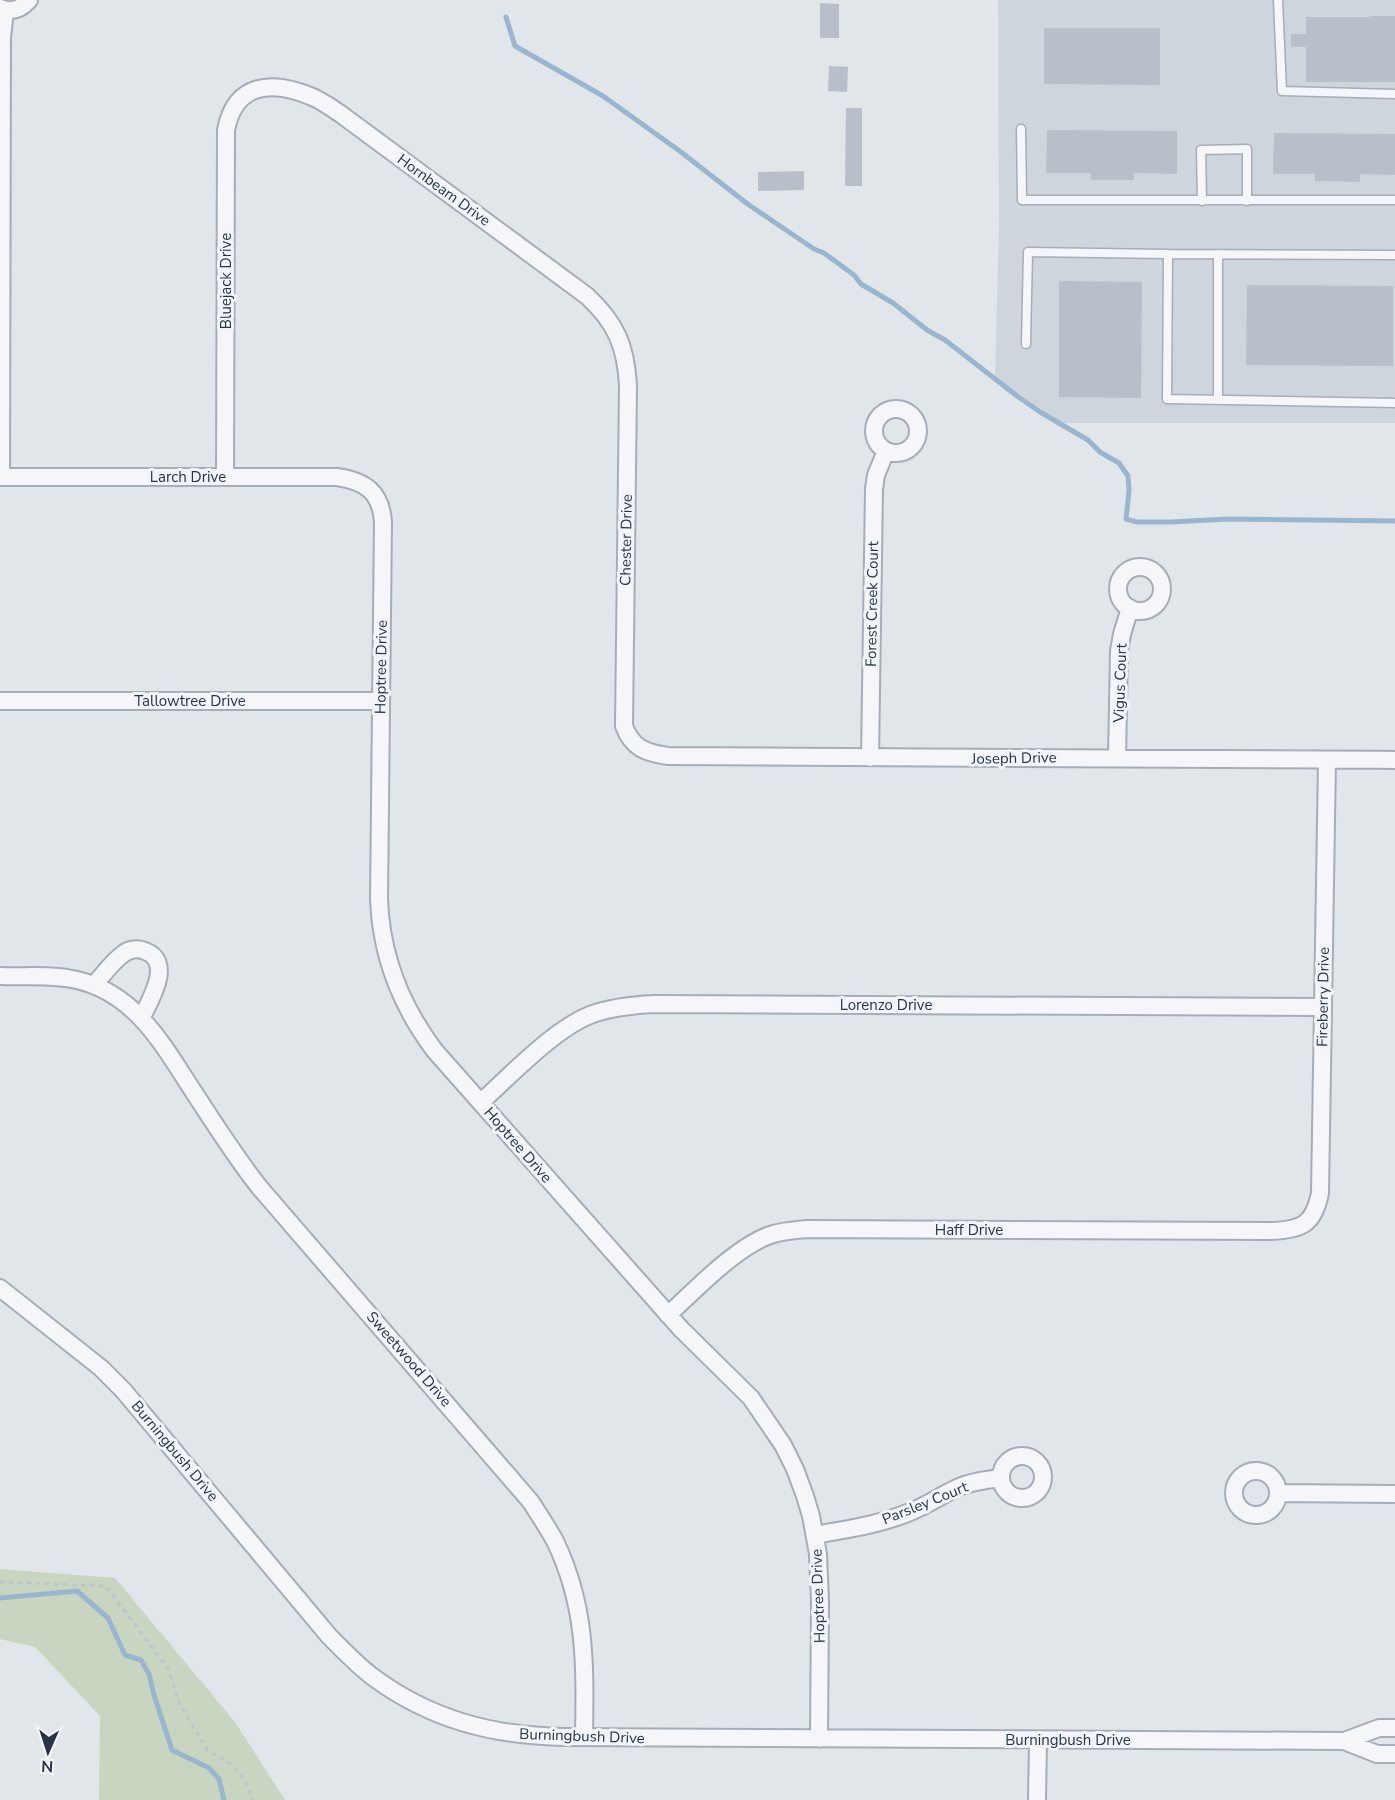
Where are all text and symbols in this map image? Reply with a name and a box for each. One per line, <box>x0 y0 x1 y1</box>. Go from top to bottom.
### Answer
street label: Hornbeam Drive <box>393 149 495 231</box>
street label: Bluejack Drive <box>216 233 236 329</box>
street label: Larch Drive <box>150 467 226 487</box>
street label: Chester Drive <box>615 494 637 586</box>
street label: Forest Creek Court <box>861 540 883 667</box>
street label: Hoptree Drive <box>370 620 392 714</box>
street label: Vigus Court <box>1109 642 1131 724</box>
street label: Tallowtree Drive <box>134 691 246 711</box>
street label: Joseph Drive <box>970 747 1057 769</box>
street label: Fireberry Drive <box>1312 947 1334 1047</box>
street label: Lorenzo Drive <box>840 995 932 1015</box>
street label: Hoptree Drive <box>480 1103 557 1187</box>
street label: Haff Drive <box>935 1220 1003 1240</box>
street label: Sweetwood Drive <box>362 1307 456 1411</box>
street label: Burningbush Drive <box>127 1396 223 1506</box>
street label: Parsley Court <box>879 1476 972 1529</box>
street label: Hoptree Drive <box>806 1548 830 1643</box>
north arrow <box>18 1722 78 1782</box>
street label: Burningbush Drive <box>519 1724 645 1748</box>
street label: Burningbush Drive <box>1005 1730 1131 1750</box>
text: N <box>41 1755 54 1777</box>

